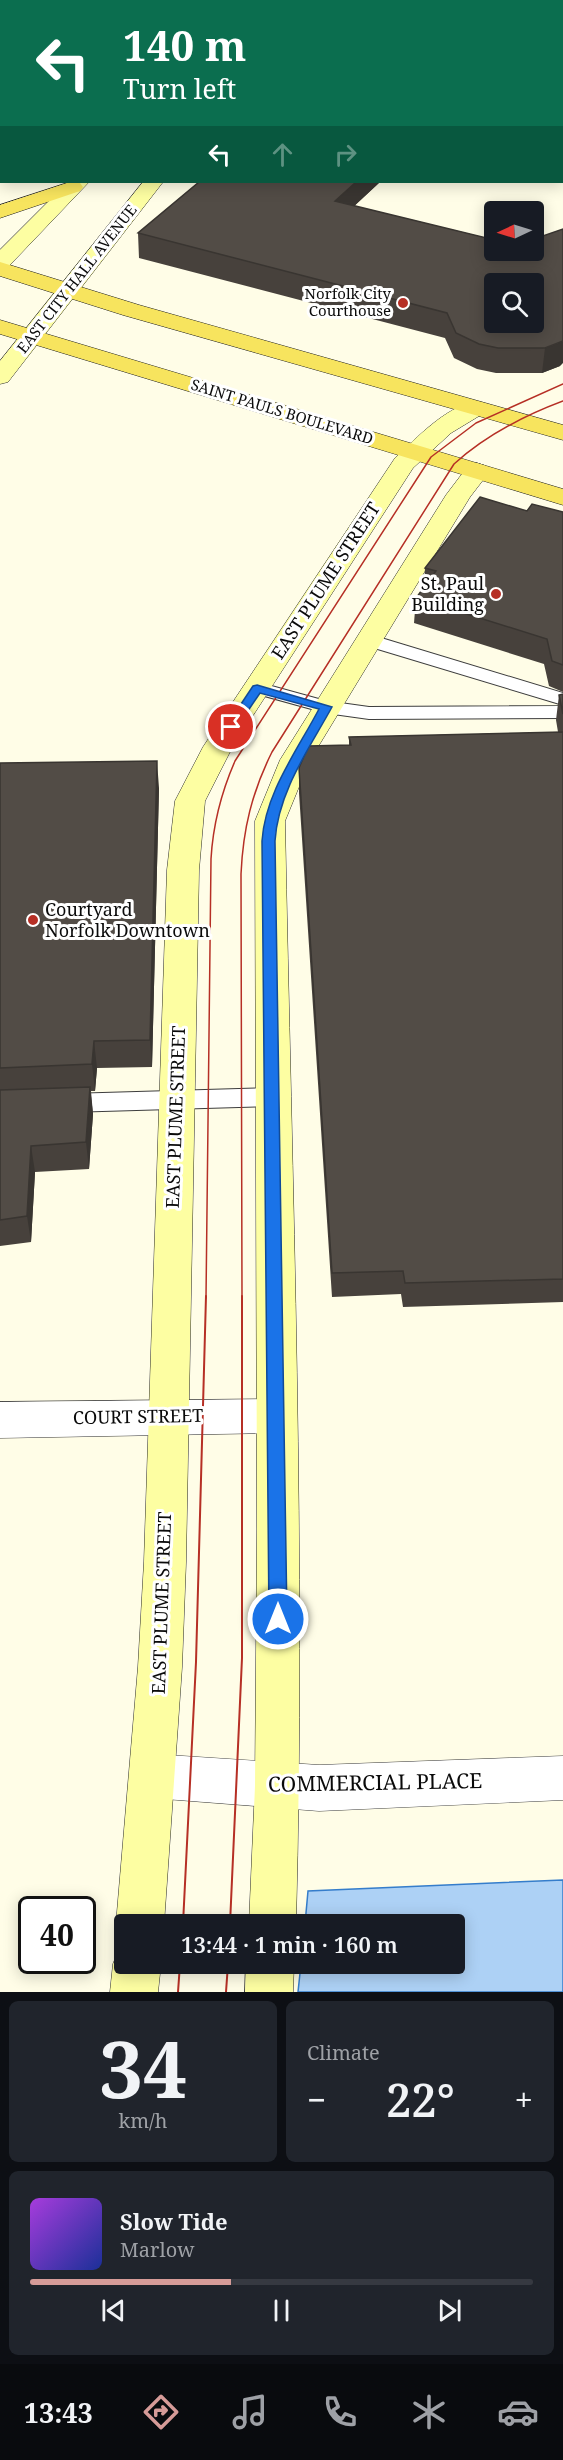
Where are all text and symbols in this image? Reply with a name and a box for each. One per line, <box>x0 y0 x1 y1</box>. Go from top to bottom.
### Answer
text: 140 m <box>123 16 247 73</box>
icon: left <box>24 24 102 102</box>
text: Turn left <box>123 70 236 107</box>
icon: left <box>203 138 236 171</box>
icon: ahead <box>266 138 299 171</box>
icon: right <box>329 138 362 171</box>
street label: EAST CITY HALL AVENUE <box>12 200 141 357</box>
north arrow <box>484 201 544 261</box>
map controls <box>484 201 544 333</box>
button: search <box>484 273 544 333</box>
place label: Norfolk City Courthouse <box>305 283 392 320</box>
marker: Norfolk City Courthouse <box>396 296 410 310</box>
street label: SAINT PAULS BOULEVARD <box>189 374 376 448</box>
street label: EAST PLUME STREET <box>265 497 385 664</box>
place label: St. Paul Building <box>411 571 484 616</box>
marker: St. Paul Building <box>489 587 503 601</box>
pin <box>205 701 256 752</box>
icon: arrive <box>214 710 247 743</box>
place label: Courtyard Norfolk Downtown <box>45 897 210 942</box>
marker: Courtyard Norfolk Downtown <box>26 913 40 927</box>
street label: EAST PLUME STREET <box>160 1025 190 1209</box>
street label: COURT STREET <box>73 1403 203 1429</box>
street label: EAST PLUME STREET <box>146 1511 176 1695</box>
position arrow <box>246 1587 310 1651</box>
street label: COMMERCIAL PLACE <box>268 1766 482 1798</box>
speed limit sign: 40 <box>18 1896 96 1974</box>
text: 13:44 · 1 min · 160 m <box>181 1929 398 1959</box>
text: 34 <box>99 2015 187 2121</box>
text: Climate <box>307 2039 380 2066</box>
text: 22° <box>386 2069 455 2130</box>
text: − <box>307 2077 326 2122</box>
text: + <box>515 2077 533 2122</box>
text: km/h <box>118 2107 168 2134</box>
text: Slow Tide <box>120 2206 228 2236</box>
text: Marlow <box>120 2236 194 2263</box>
icon: previous <box>97 2294 130 2327</box>
icon: pause <box>265 2294 298 2327</box>
icon: next <box>433 2294 466 2327</box>
icon: directions <box>140 2391 182 2433</box>
icon: music <box>229 2391 271 2433</box>
icon: phone <box>319 2391 361 2433</box>
icon: climate <box>408 2391 450 2433</box>
icon: car <box>497 2391 539 2433</box>
text: 13:43 <box>24 2394 93 2431</box>

